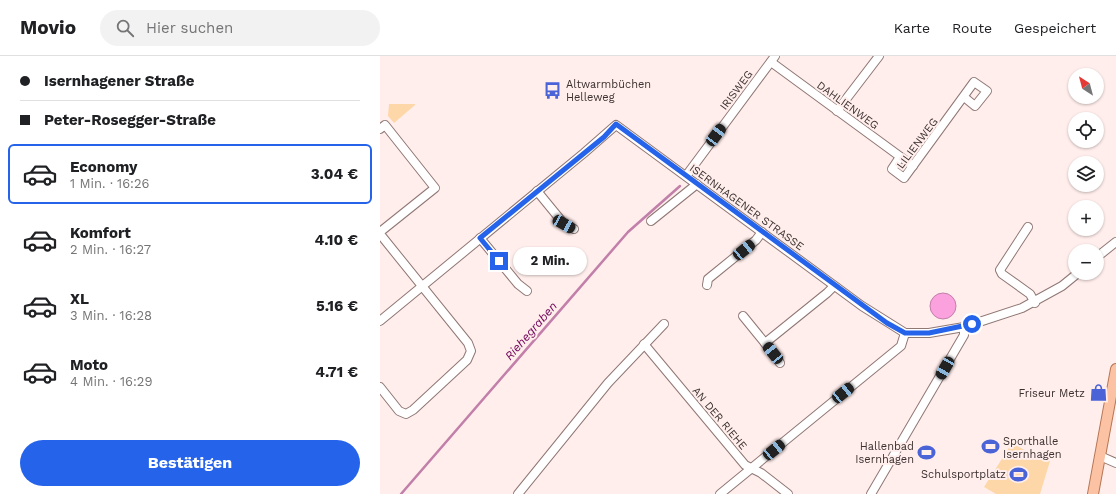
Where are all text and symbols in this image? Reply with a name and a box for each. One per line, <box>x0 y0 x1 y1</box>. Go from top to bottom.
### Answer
search box <box>100 10 380 46</box>
text: Movio <box>20 16 76 39</box>
icon: search <box>114 17 136 39</box>
text: Hier suchen <box>146 19 233 37</box>
text: Karte <box>894 20 930 36</box>
text: Route <box>952 20 992 36</box>
text: Gespeichert <box>1014 20 1096 36</box>
street label: IRISWEG <box>717 68 756 113</box>
north arrow <box>1068 68 1104 104</box>
map controls <box>1068 68 1104 280</box>
text: Isernhagener Straße <box>44 72 194 90</box>
place label: Altwarmbüchen Helleweg <box>566 78 651 104</box>
street label: DAHLIENWEG <box>814 79 881 132</box>
bus stop icon: Altwarmbüchen Helleweg <box>543 80 563 100</box>
text: Peter-Rosegger-Straße <box>44 111 216 129</box>
button: locate <box>1068 112 1104 148</box>
street label: LILIENWEG <box>894 115 941 171</box>
car <box>704 122 728 148</box>
icon: car <box>22 156 58 192</box>
button: layers <box>1068 156 1104 192</box>
text: Economy <box>70 158 137 176</box>
street label: ISERNHAGENER STRASSE <box>687 162 806 253</box>
text: 3.04 € <box>311 165 358 183</box>
text: 1 Min. · 16:26 <box>70 176 149 191</box>
button: + <box>1068 200 1104 236</box>
car <box>551 213 577 235</box>
icon: car <box>22 222 58 258</box>
text: Komfort <box>70 224 131 242</box>
text: 4.10 € <box>315 231 358 249</box>
car <box>731 238 757 262</box>
text: 2 Min. · 16:27 <box>70 242 151 257</box>
button: − <box>1068 244 1104 280</box>
callout: 2 Min. <box>513 247 587 275</box>
route end <box>490 252 508 270</box>
text: 2 Min. <box>531 253 569 268</box>
icon: car <box>22 288 58 324</box>
text: XL <box>70 290 89 308</box>
text: 5.16 € <box>316 297 358 315</box>
water label: Riehegraben <box>502 299 560 363</box>
text: 3 Min. · 16:28 <box>70 308 152 323</box>
route start <box>963 315 981 333</box>
car <box>761 340 785 366</box>
icon: car <box>22 354 58 390</box>
car <box>934 355 956 381</box>
text: Moto <box>70 356 108 374</box>
text: 4.71 € <box>315 363 358 381</box>
text: 4 Min. · 16:29 <box>70 374 152 389</box>
car <box>830 381 856 405</box>
shop icon: Friseur Metz <box>1088 383 1108 403</box>
street label: AN DER RIEHE <box>690 384 750 452</box>
place label: Friseur Metz <box>1018 387 1085 400</box>
place label: Sporthalle Isernhagen <box>1003 435 1062 461</box>
sports icon: Sporthalle Isernhagen <box>980 437 1000 457</box>
car <box>761 438 787 462</box>
button: Bestätigen <box>20 440 360 486</box>
place label: Hallenbad Isernhagen <box>855 440 914 466</box>
sports icon: Hallenbad Isernhagen <box>917 442 937 462</box>
sports icon: Schulsportplatz <box>1009 464 1029 484</box>
place label: Schulsportplatz <box>921 468 1006 481</box>

